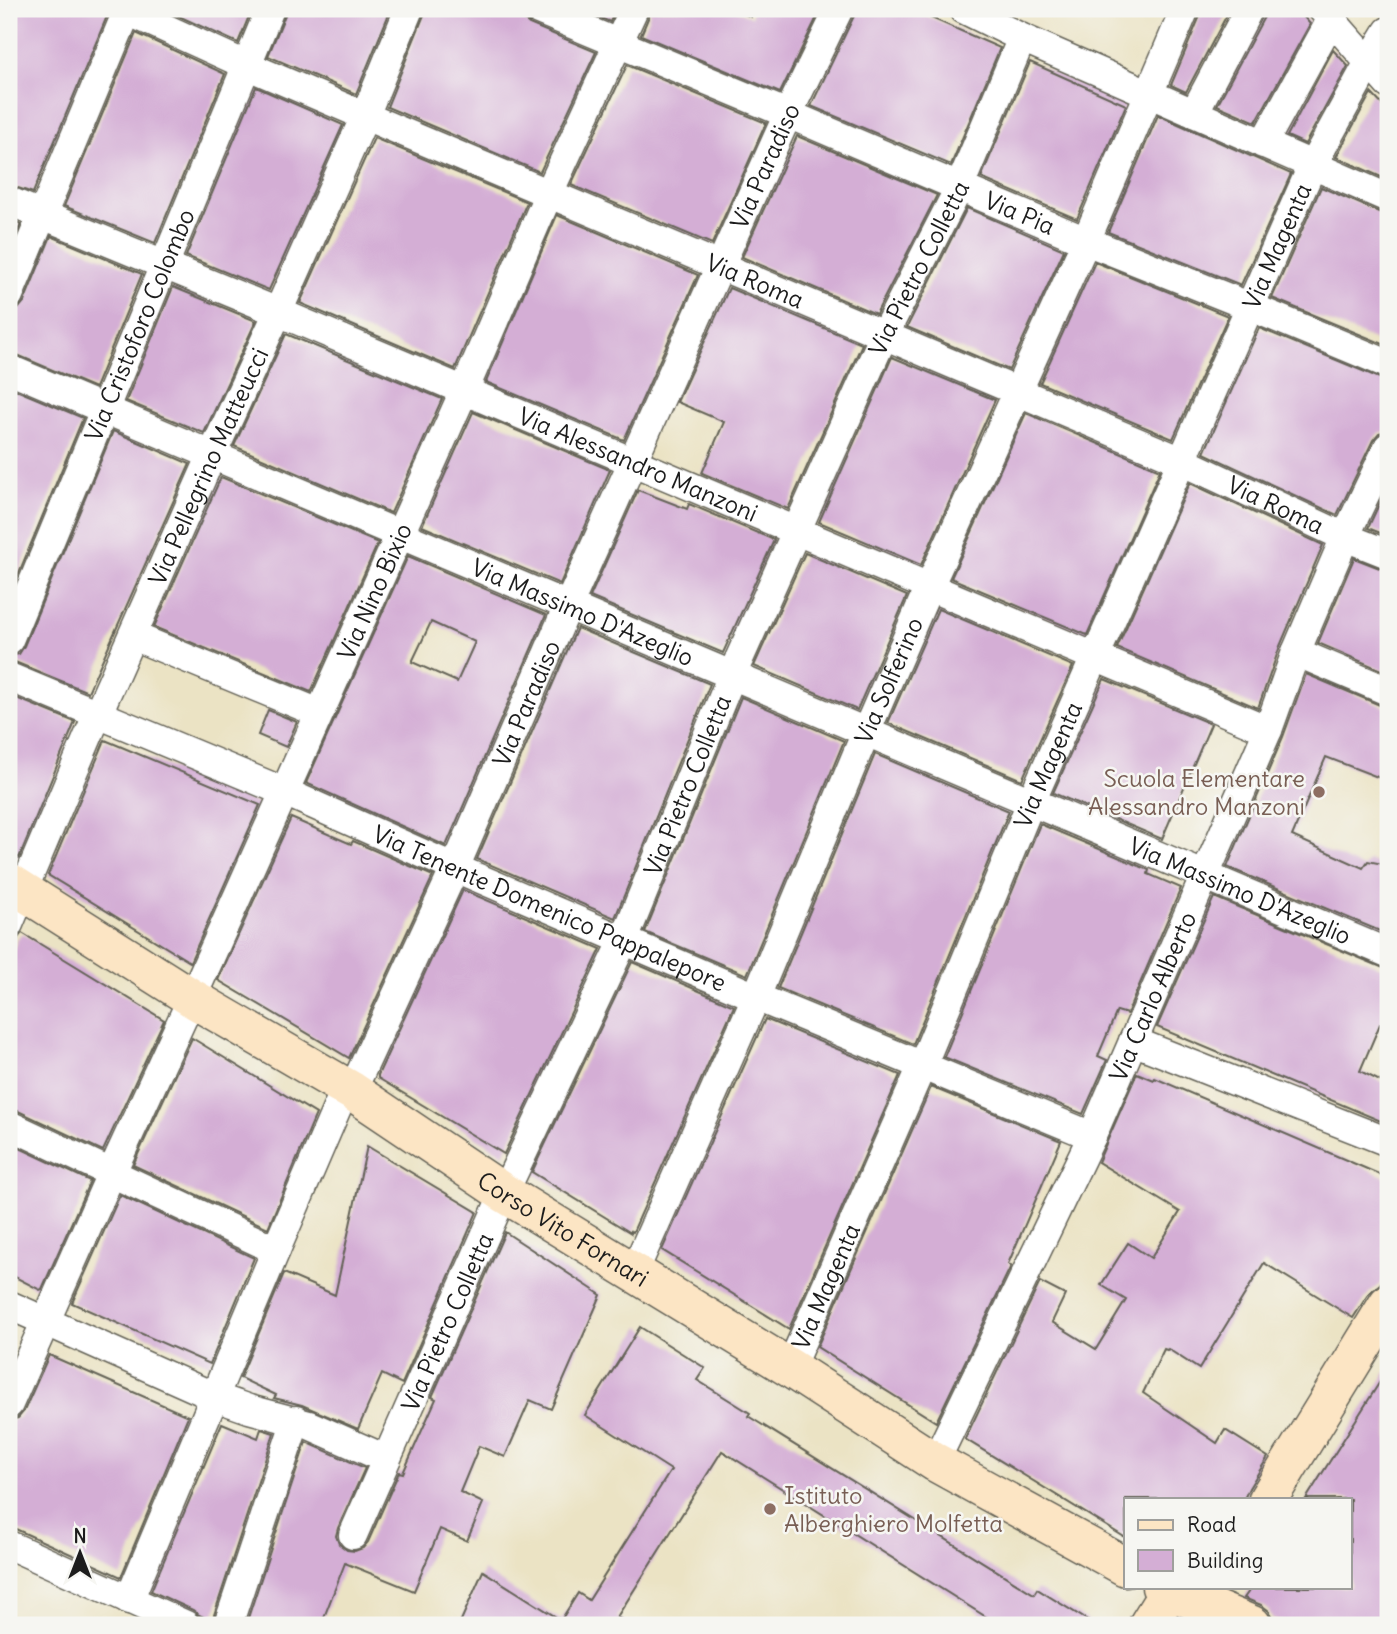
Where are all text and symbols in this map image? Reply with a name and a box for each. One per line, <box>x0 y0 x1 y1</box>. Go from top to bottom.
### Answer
street label: Via Paradiso <box>724 98 806 233</box>
street label: Via Pietro Colletta <box>862 175 975 360</box>
street label: Via Magenta <box>1236 178 1318 314</box>
street label: Via Pia <box>980 185 1059 241</box>
street label: Via Cristoforo Colombo <box>78 204 201 446</box>
street label: Via Roma <box>702 247 808 315</box>
street label: Via Pellegrino Matteucci <box>141 343 274 590</box>
street label: Via Alessandro Manzoni <box>514 400 762 528</box>
street label: Via Roma <box>1223 469 1329 540</box>
street label: Via Nino Bixio <box>331 518 418 664</box>
street label: Via Massimo D'Azeglio <box>467 552 698 672</box>
street label: Via Solferino <box>848 613 929 748</box>
street label: Via Paradiso <box>486 636 566 771</box>
street label: Via Pietro Colletta <box>637 691 737 880</box>
street label: Via Magenta <box>1007 697 1088 832</box>
place label: Scuola Elementare Alessandro Manzoni <box>1088 763 1305 821</box>
marker: Scuola Elementare Alessandro Manzoni <box>1311 784 1327 800</box>
street label: Via Tenente Domenico Pappalepore <box>368 818 731 997</box>
street label: Via Massimo D'Azeglio <box>1125 830 1356 951</box>
street label: Via Carlo Alberto <box>1103 907 1202 1086</box>
street label: Corso Vito Fornari <box>472 1165 654 1293</box>
street label: Via Magenta <box>785 1219 866 1354</box>
street label: Via Pietro Colletta <box>395 1228 500 1416</box>
place label: Istituto Alberghiero Molfetta <box>784 1480 1003 1538</box>
legend <box>1124 1498 1352 1588</box>
marker: Istituto Alberghiero Molfetta <box>762 1501 778 1517</box>
text: Road <box>1187 1511 1236 1538</box>
north arrow <box>46 1518 116 1588</box>
text: N <box>73 1524 87 1548</box>
text: Building <box>1187 1547 1263 1574</box>

